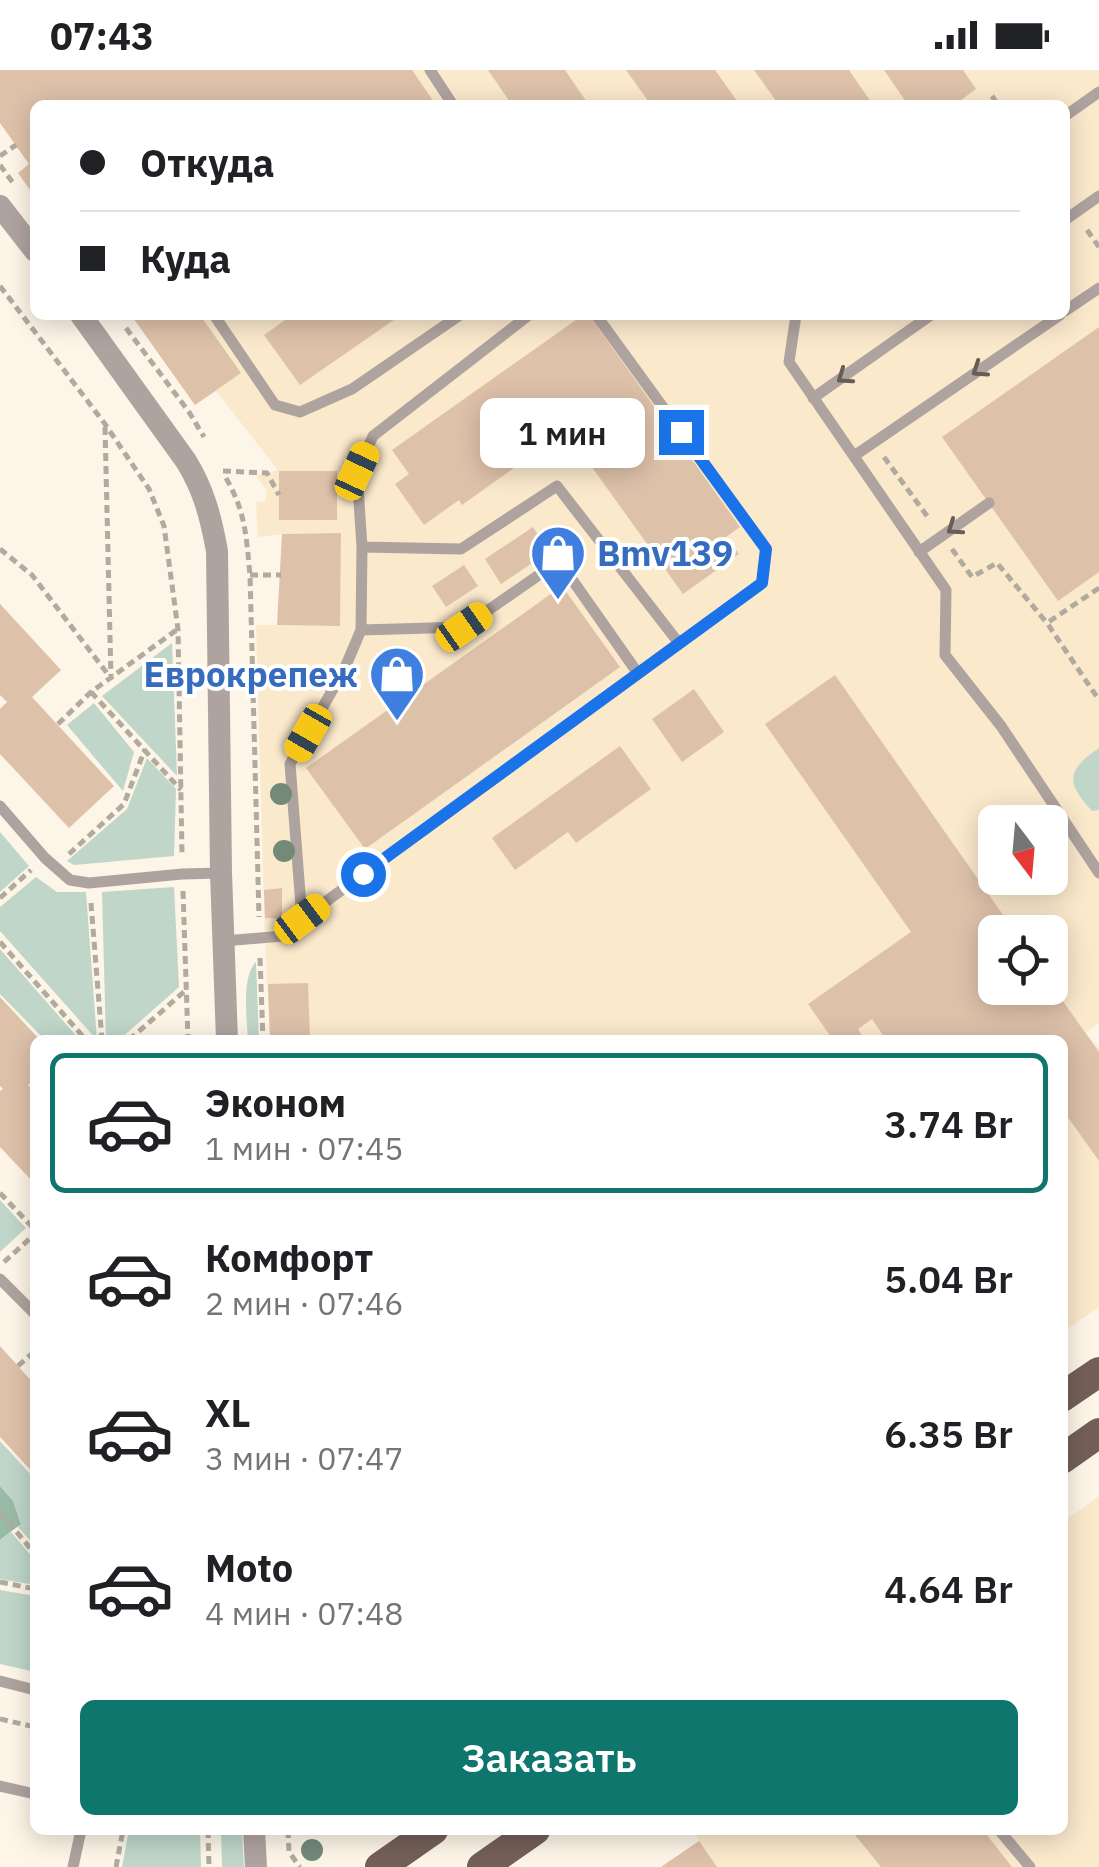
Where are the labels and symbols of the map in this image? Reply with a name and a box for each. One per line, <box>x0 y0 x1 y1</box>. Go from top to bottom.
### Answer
one-way arrow <box>972 358 991 376</box>
one-way arrow <box>836 364 855 383</box>
callout: 1 мин <box>481 397 646 467</box>
route end <box>659 410 704 455</box>
car <box>331 437 383 505</box>
one-way arrow <box>947 516 966 534</box>
shop icon: Bmv139 <box>528 523 588 602</box>
place label: Bmv139 <box>597 530 733 576</box>
car <box>431 598 497 656</box>
shop icon: Еврокрепеж <box>367 644 427 723</box>
place label: Еврокрепеж <box>143 651 358 697</box>
car <box>280 700 336 766</box>
north arrow <box>978 805 1068 895</box>
route start <box>341 852 386 897</box>
car <box>269 889 335 949</box>

